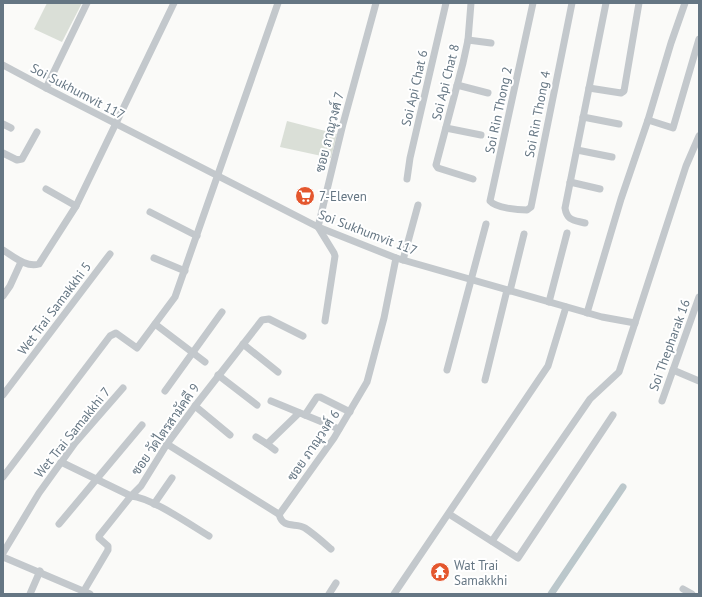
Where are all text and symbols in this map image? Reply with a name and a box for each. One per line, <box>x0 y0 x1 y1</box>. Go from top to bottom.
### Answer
street label: Soi Api Chat 8 <box>428 42 463 122</box>
street label: Soi Api Chat 6 <box>397 48 432 128</box>
street label: Soi Sukhumvit 117 <box>28 59 128 123</box>
street label: Soi Rin Thong 2 <box>481 65 516 155</box>
street label: Soi Rin Thong 4 <box>521 69 554 159</box>
street label: ซอย ภาณุวงศ์ 7 <box>310 90 349 174</box>
supermarket icon: 7-Eleven <box>294 185 316 207</box>
place label: 7-Eleven <box>319 188 367 205</box>
street label: Soi Sukhumvit 117 <box>316 206 420 259</box>
street label: Wet Trai Samakkhi 5 <box>14 258 95 358</box>
street label: Soi Thepharak 16 <box>645 297 694 393</box>
street label: ซอย วัดไตรสามัคคี 9 <box>127 380 203 478</box>
street label: Wet Trai Samakkhi 7 <box>31 383 114 481</box>
street label: ซอย ภาณุวงศ์ 6 <box>282 406 344 485</box>
place label: Wat Trai Samakkhi <box>454 557 507 589</box>
temple icon: Wat Trai Samakkhi <box>429 561 451 583</box>

